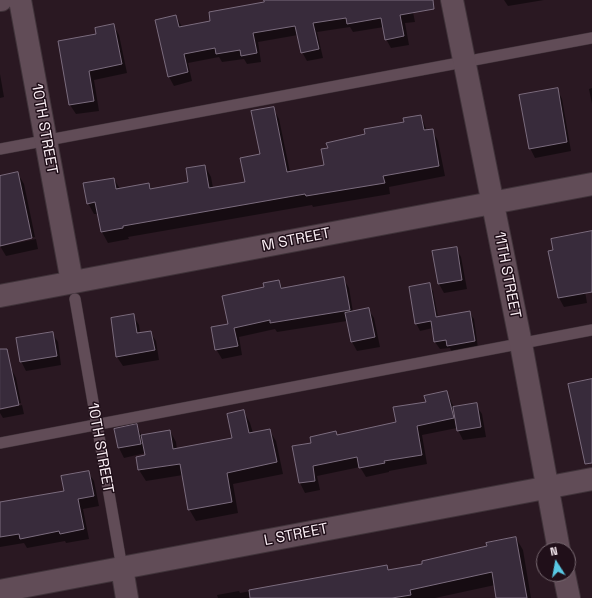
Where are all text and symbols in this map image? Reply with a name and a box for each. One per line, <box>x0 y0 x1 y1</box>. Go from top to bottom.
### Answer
street label: 10TH STREET <box>27 83 61 175</box>
street label: M STREET <box>260 225 332 255</box>
street label: 11TH STREET <box>490 230 524 320</box>
street label: 10TH STREET <box>83 402 117 494</box>
street label: L STREET <box>262 520 330 550</box>
north arrow <box>536 542 576 582</box>
text: N <box>549 544 559 559</box>

